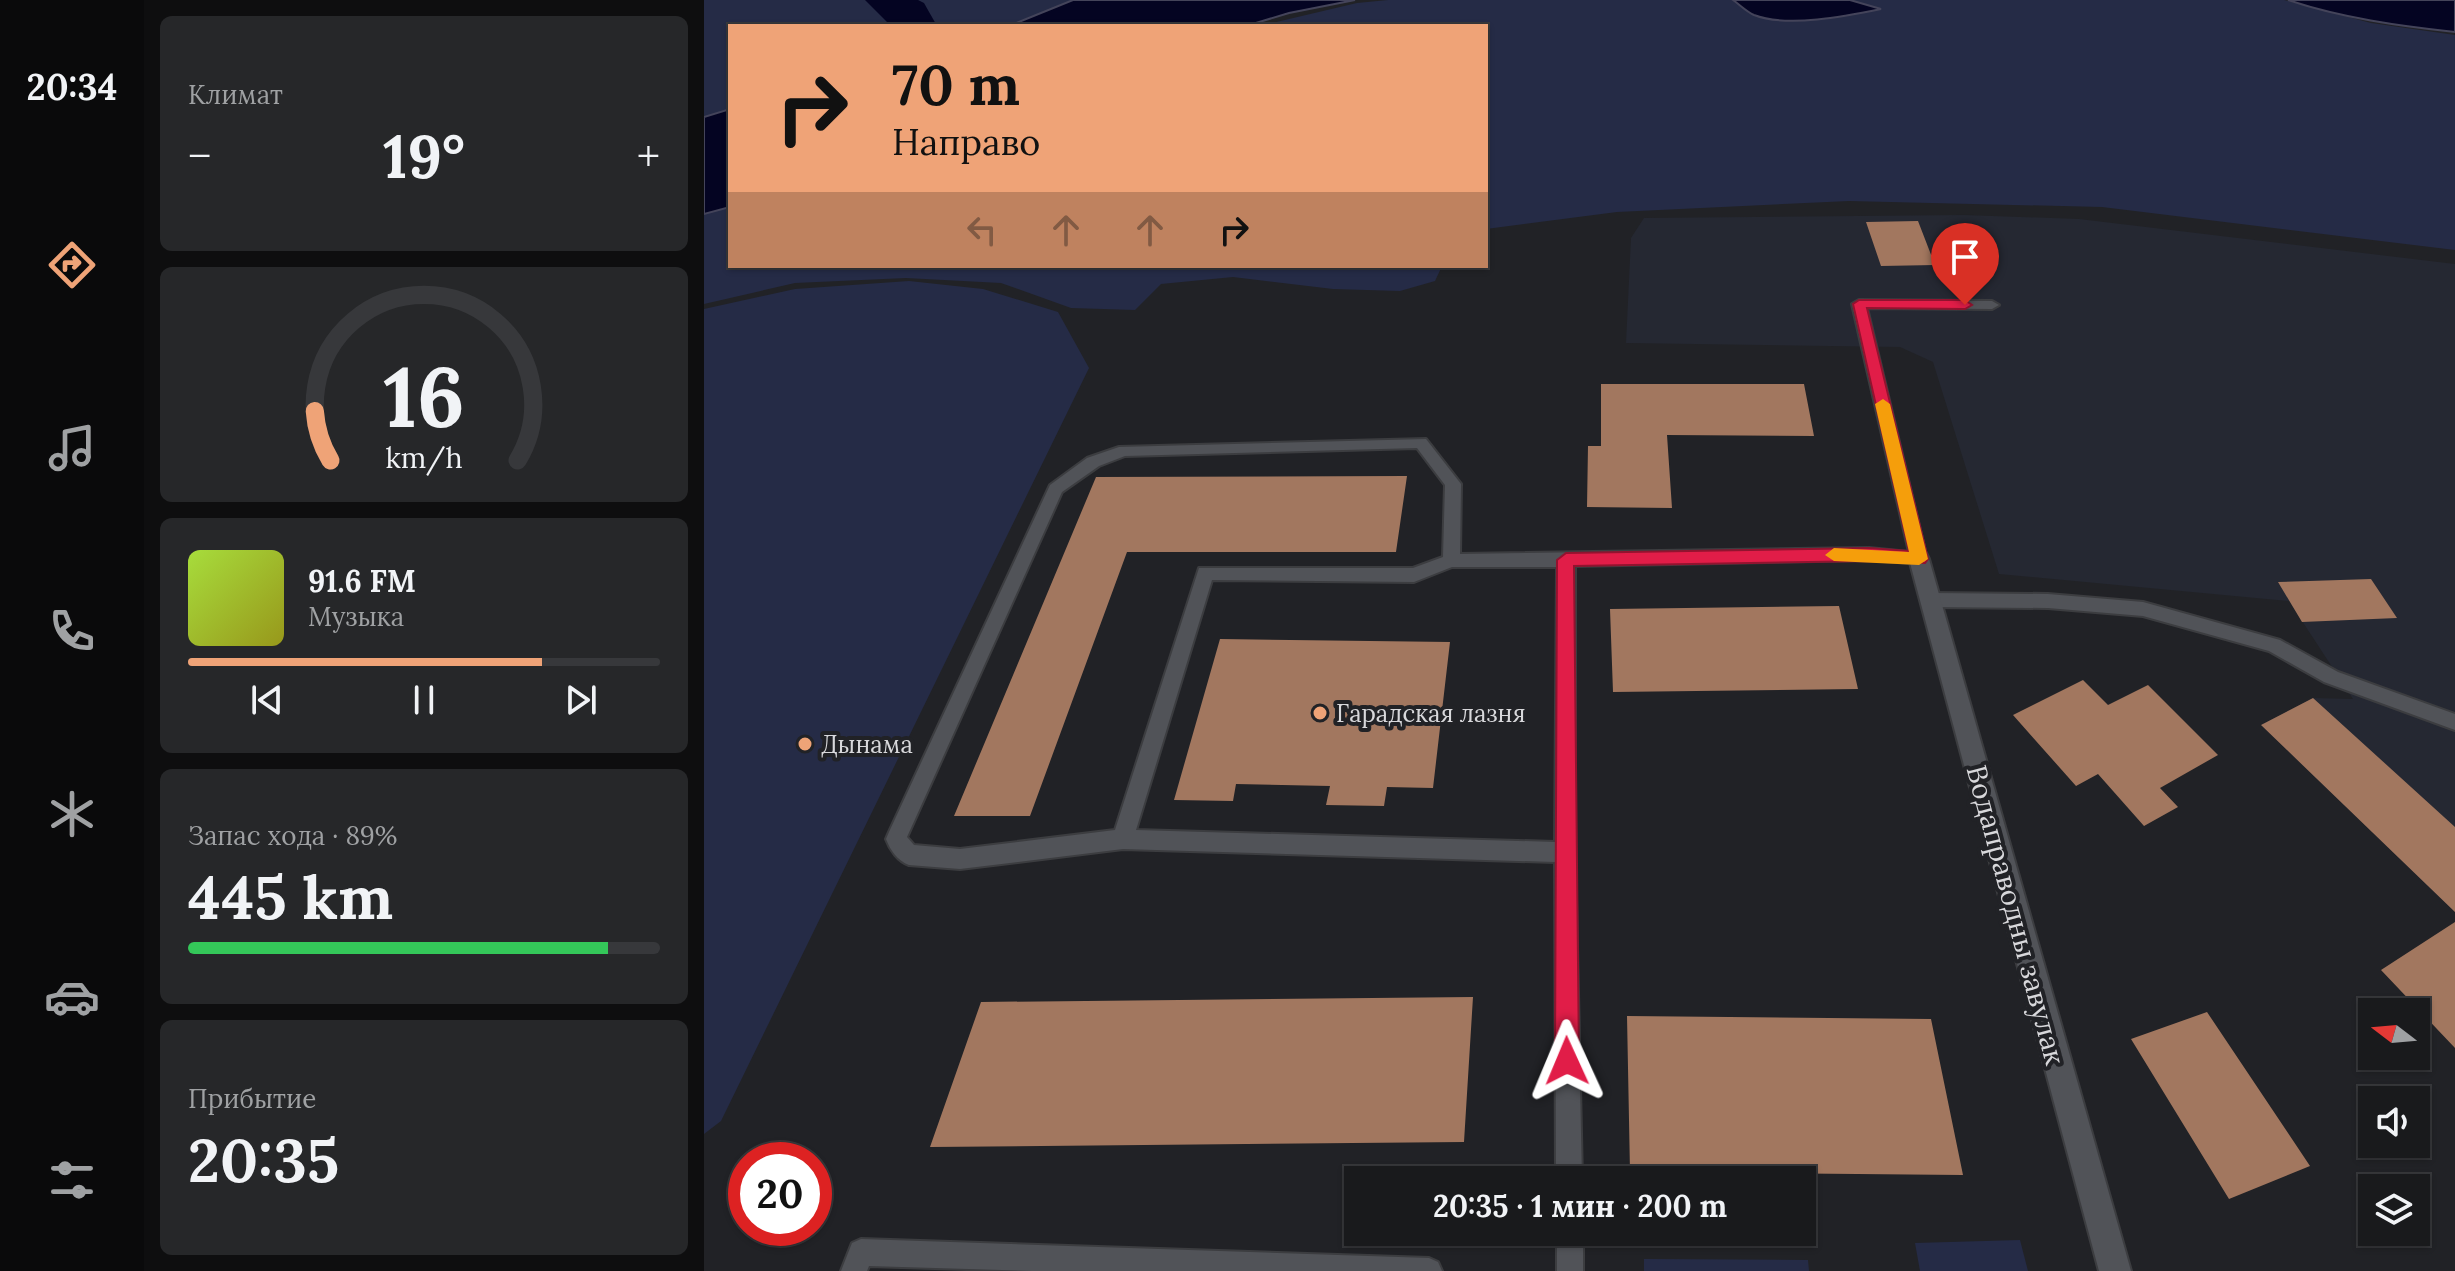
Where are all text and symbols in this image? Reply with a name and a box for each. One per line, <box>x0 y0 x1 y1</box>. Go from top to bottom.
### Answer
text: 70 m <box>892 49 1020 120</box>
icon: right <box>760 56 864 160</box>
text: 20:34 <box>27 64 117 110</box>
text: Климат <box>188 78 283 111</box>
text: 19° <box>383 118 465 194</box>
text: Направо <box>892 119 1040 165</box>
text: − <box>188 128 211 184</box>
text: + <box>637 128 660 184</box>
icon: left <box>960 208 1004 252</box>
icon: ahead <box>1044 208 1088 252</box>
icon: ahead <box>1128 208 1172 252</box>
icon: right <box>1212 208 1256 252</box>
pin <box>1931 223 1999 305</box>
icon: arrive <box>1943 235 1987 279</box>
icon: directions <box>44 237 100 293</box>
text: 16 <box>383 342 465 449</box>
icon: music <box>44 420 100 476</box>
text: km/h <box>385 439 463 476</box>
text: 91.6 FM <box>308 562 416 600</box>
text: Музыка <box>308 600 404 633</box>
icon: phone <box>44 603 100 659</box>
icon: previous <box>245 678 289 722</box>
icon: pause <box>402 678 446 722</box>
icon: next <box>559 678 603 722</box>
place label: Гарадская лазня <box>1336 698 1525 729</box>
marker: Гарадская лазня <box>1311 704 1329 722</box>
place label: Дынама <box>821 729 913 760</box>
marker: Дынама <box>796 735 814 753</box>
street label: Водаправодны завулак <box>1959 761 2073 1069</box>
icon: climate <box>44 786 100 842</box>
text: Запас хода · 89% <box>188 819 397 852</box>
text: 445 km <box>188 859 393 935</box>
icon: car <box>44 969 100 1025</box>
north arrow <box>2358 998 2430 1070</box>
map controls <box>2358 998 2430 1246</box>
position arrow <box>1525 1019 1609 1103</box>
text: Прибытие <box>188 1082 316 1115</box>
button: sound <box>2358 1086 2430 1158</box>
text: 20:35 <box>188 1122 339 1198</box>
speed limit sign: 20 <box>728 1142 832 1246</box>
icon: filters <box>44 1152 100 1208</box>
button: layers <box>2358 1174 2430 1246</box>
text: 20:35 · 1 мин · 200 m <box>1433 1187 1727 1225</box>

